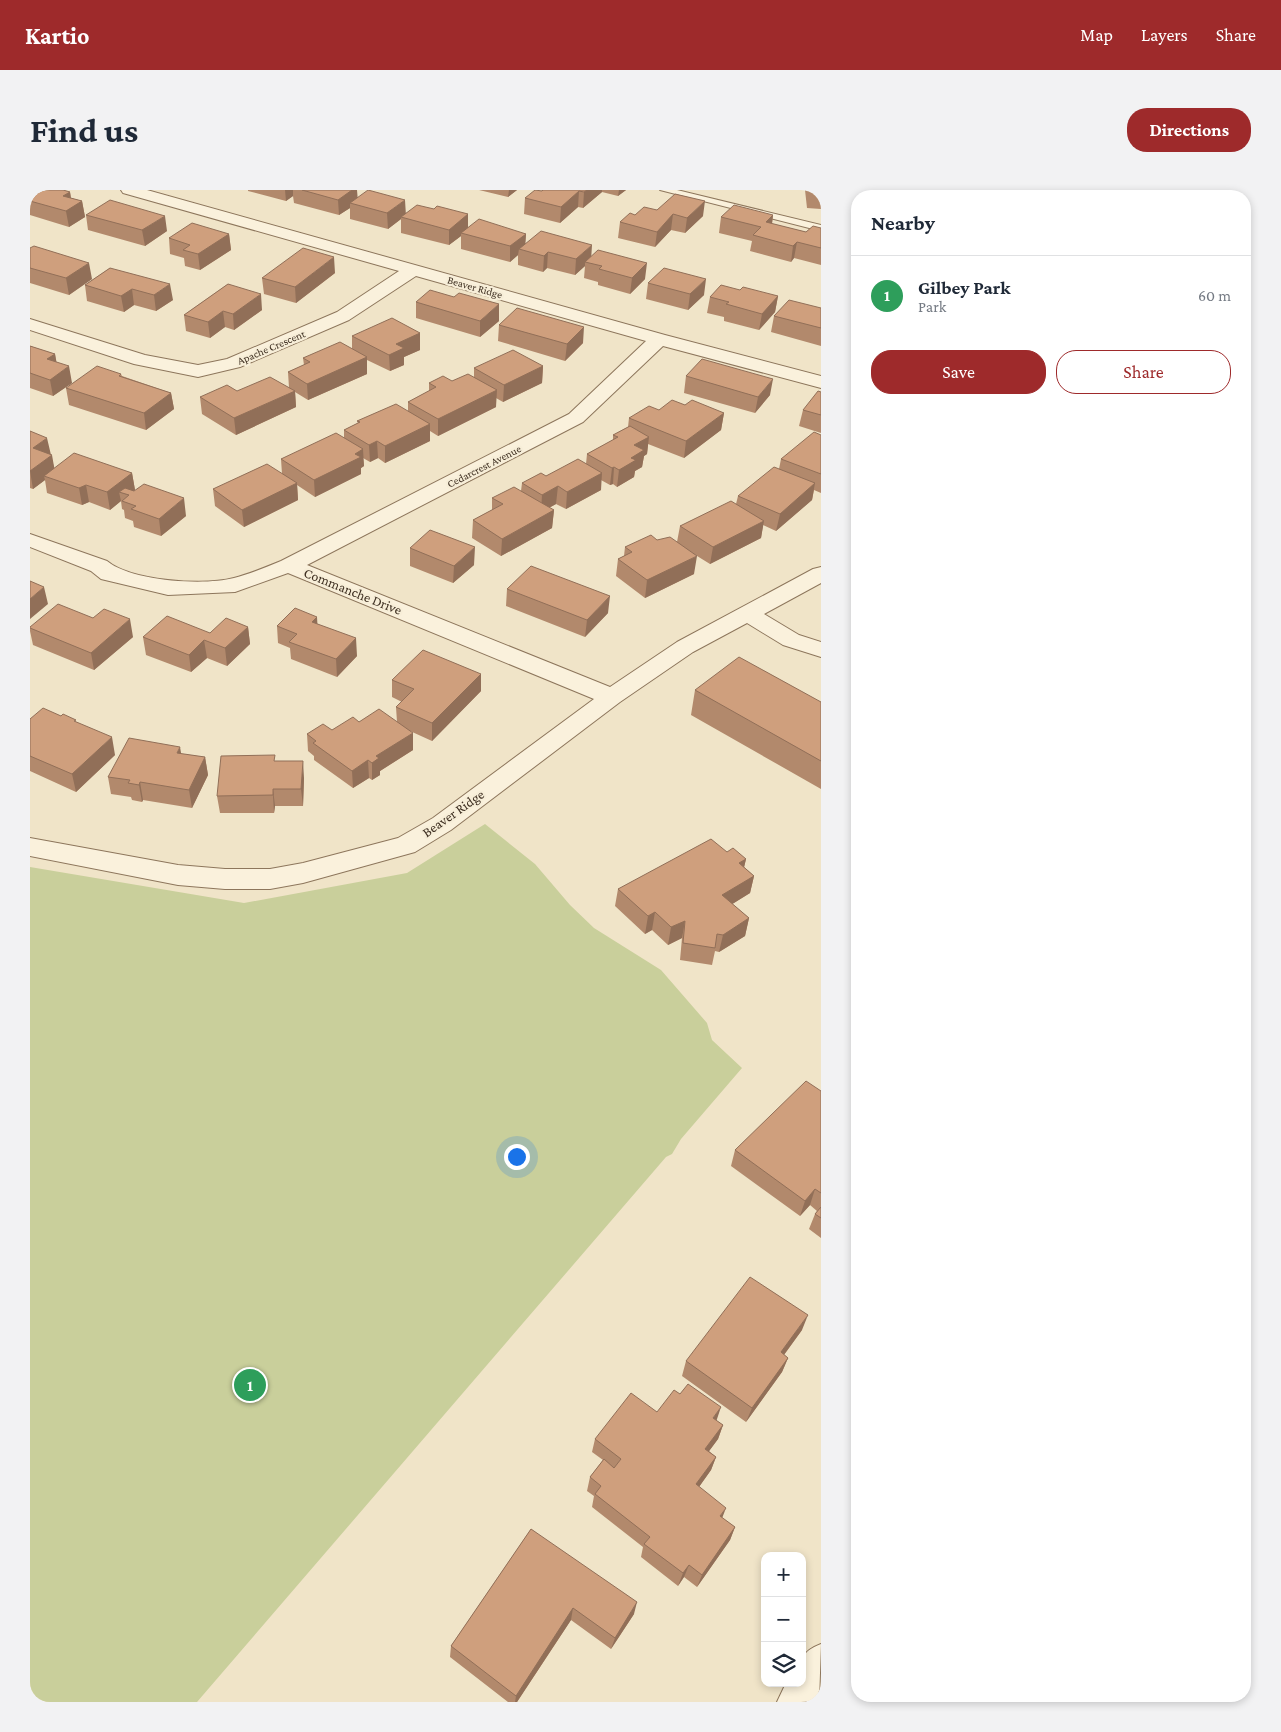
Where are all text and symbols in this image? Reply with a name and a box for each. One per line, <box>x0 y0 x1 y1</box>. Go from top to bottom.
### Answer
text: Kartio <box>25 22 90 49</box>
text: Map <box>1080 25 1113 45</box>
text: Layers <box>1141 25 1188 45</box>
text: Share <box>1216 25 1256 45</box>
button: Directions <box>1127 108 1251 152</box>
text: Find us <box>30 111 138 150</box>
text: Nearby <box>871 211 935 235</box>
street label: Beaver Ridge <box>446 273 504 302</box>
text: Gilbey Park <box>918 277 1010 298</box>
text: 1 <box>884 287 890 304</box>
text: 60 m <box>1198 287 1231 304</box>
text: Park <box>918 298 946 315</box>
street label: Apache Crescent <box>235 327 307 368</box>
button: Save <box>871 350 1046 394</box>
button: Share <box>1056 350 1231 394</box>
street label: Cedarcrest Avenue <box>445 442 523 490</box>
street label: Commanche Drive <box>302 564 404 618</box>
street label: Beaver Ridge <box>419 786 487 840</box>
your location <box>504 1144 530 1170</box>
pin: 1 <box>234 1366 266 1404</box>
map controls <box>761 1552 806 1687</box>
button: + <box>761 1552 806 1597</box>
button: − <box>761 1597 806 1642</box>
button: layers <box>761 1642 806 1687</box>

